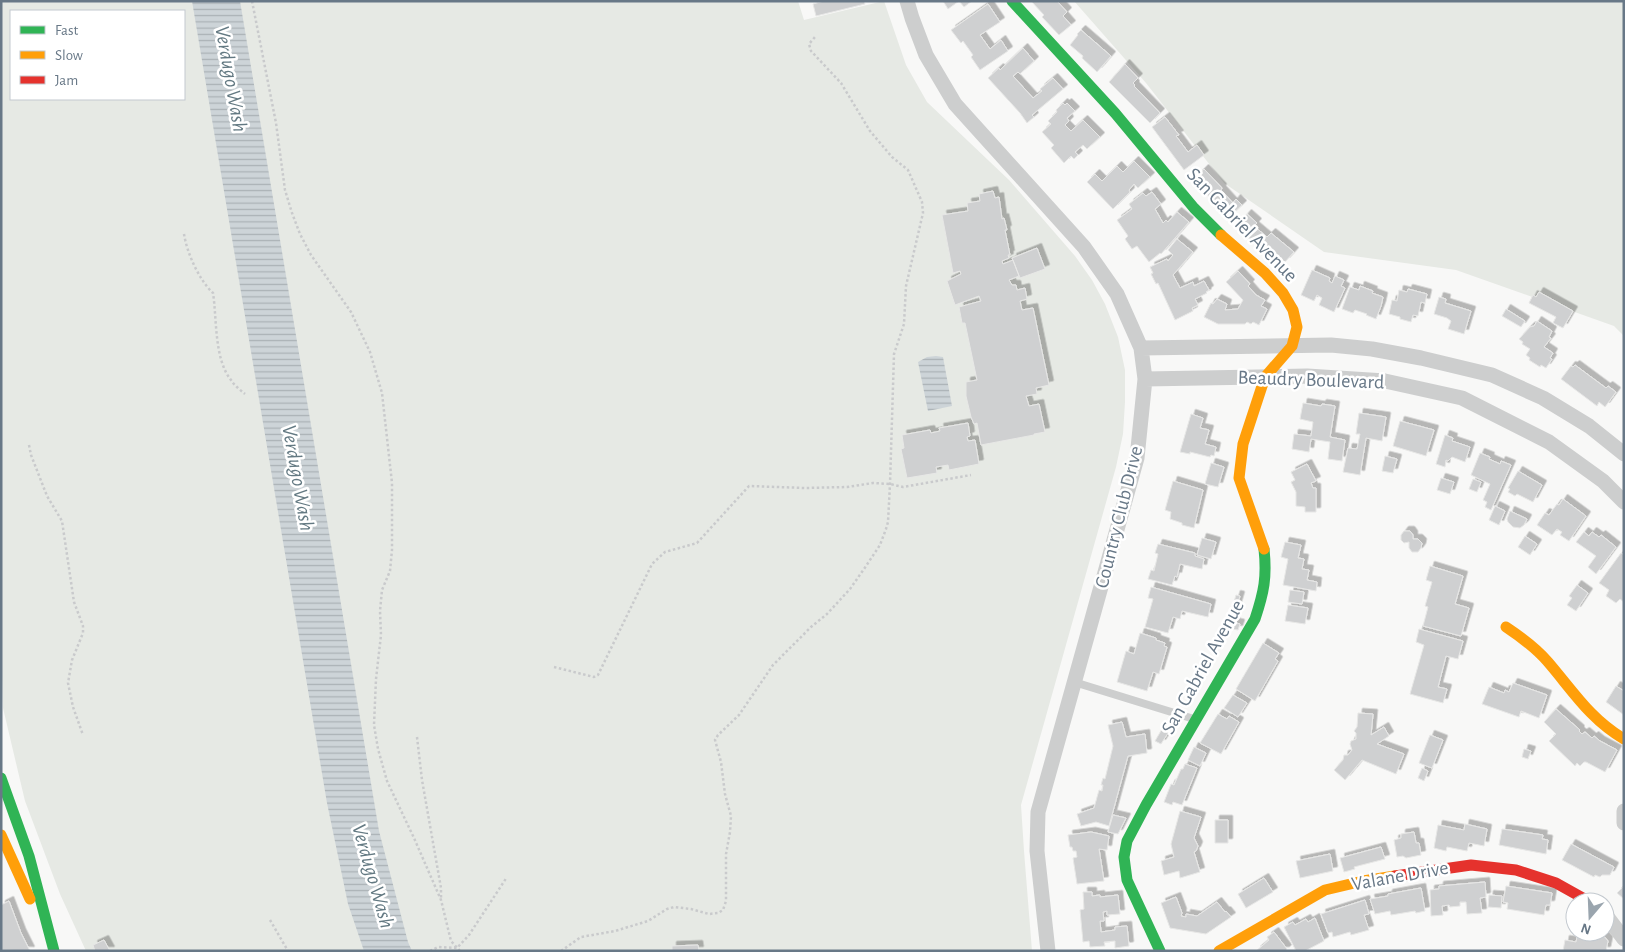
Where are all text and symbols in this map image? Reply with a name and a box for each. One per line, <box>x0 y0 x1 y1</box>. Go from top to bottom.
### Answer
legend <box>10 10 185 100</box>
text: Fast <box>55 23 79 38</box>
water label: Verdugo Wash <box>211 24 251 134</box>
text: Slow <box>55 48 83 63</box>
text: Jam <box>55 73 78 88</box>
street label: San Gabriel Avenue <box>1183 164 1301 286</box>
street label: Beaudry Boulevard <box>1237 367 1385 393</box>
water label: Verdugo Wash <box>278 423 318 533</box>
street label: Country Club Drive <box>1092 444 1146 590</box>
street label: San Gabriel Avenue <box>1158 597 1248 737</box>
water label: Verdugo Wash <box>348 822 398 930</box>
street label: Valane Drive <box>1350 858 1450 894</box>
north arrow <box>1565 892 1615 942</box>
text: N <box>1579 920 1593 937</box>

